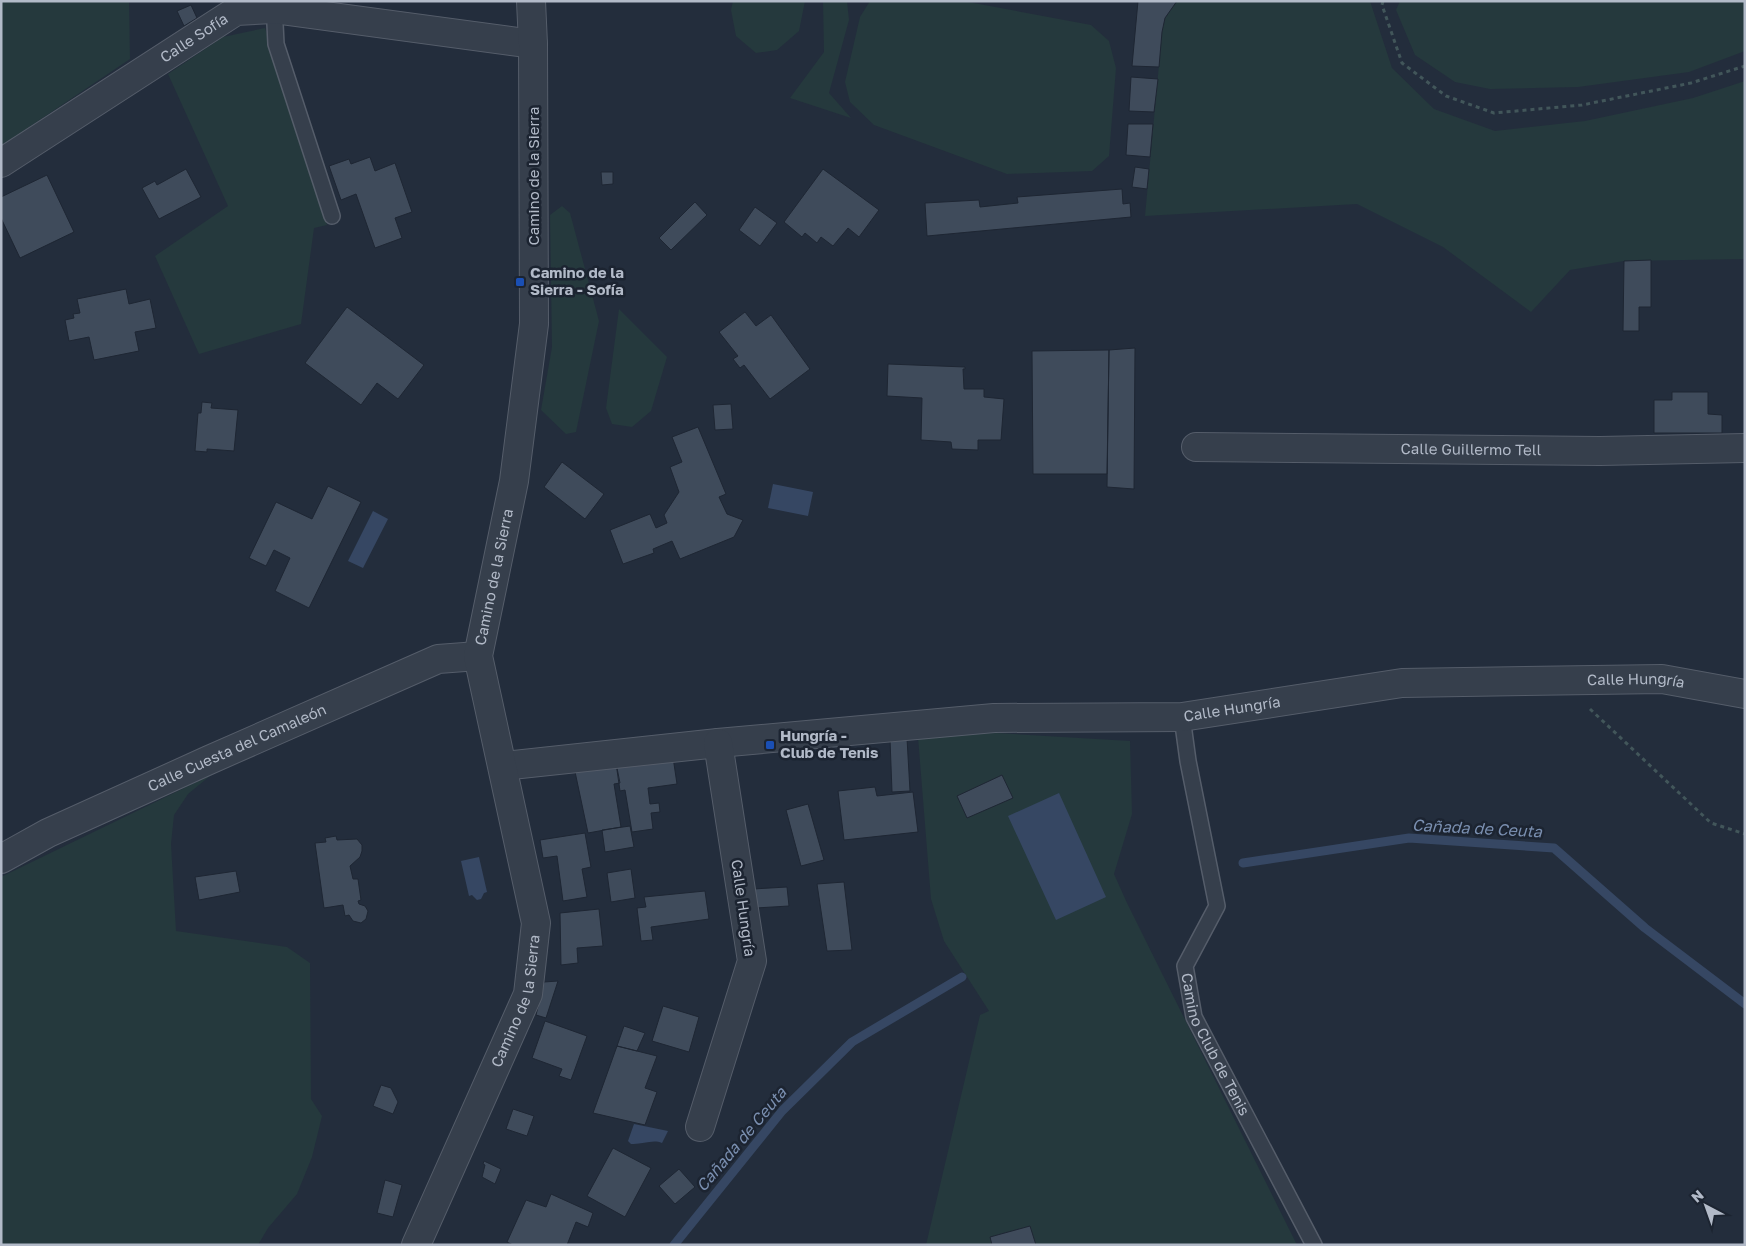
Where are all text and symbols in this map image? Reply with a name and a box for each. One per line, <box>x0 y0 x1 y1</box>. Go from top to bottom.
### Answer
street label: Calle Sofía <box>156 9 231 66</box>
street label: Camino de la Sierra <box>524 107 542 246</box>
place label: Camino de la Sierra - Sofía <box>530 263 624 298</box>
marker: Camino de la Sierra - Sofía <box>514 276 526 288</box>
street label: Calle Guillermo Tell <box>1401 439 1542 458</box>
street label: Camino de la Sierra <box>470 507 516 647</box>
street label: Calle Hungría <box>1587 669 1686 691</box>
street label: Calle Hungría <box>1182 692 1282 725</box>
street label: Calle Cuesta del Camaleón <box>145 700 329 795</box>
place label: Hungría - Club de Tenis <box>780 726 878 761</box>
marker: Hungría - Club de Tenis <box>764 739 776 751</box>
water label: Cañada de Ceuta <box>1412 815 1543 841</box>
street label: Calle Hungría <box>728 858 760 958</box>
street label: Camino de la Sierra <box>486 934 543 1070</box>
street label: Camino Club de Tenis <box>1178 972 1254 1118</box>
water label: Cañada de Ceuta <box>692 1082 791 1195</box>
north arrow <box>1681 1181 1731 1231</box>
text: N <box>1688 1186 1707 1206</box>

